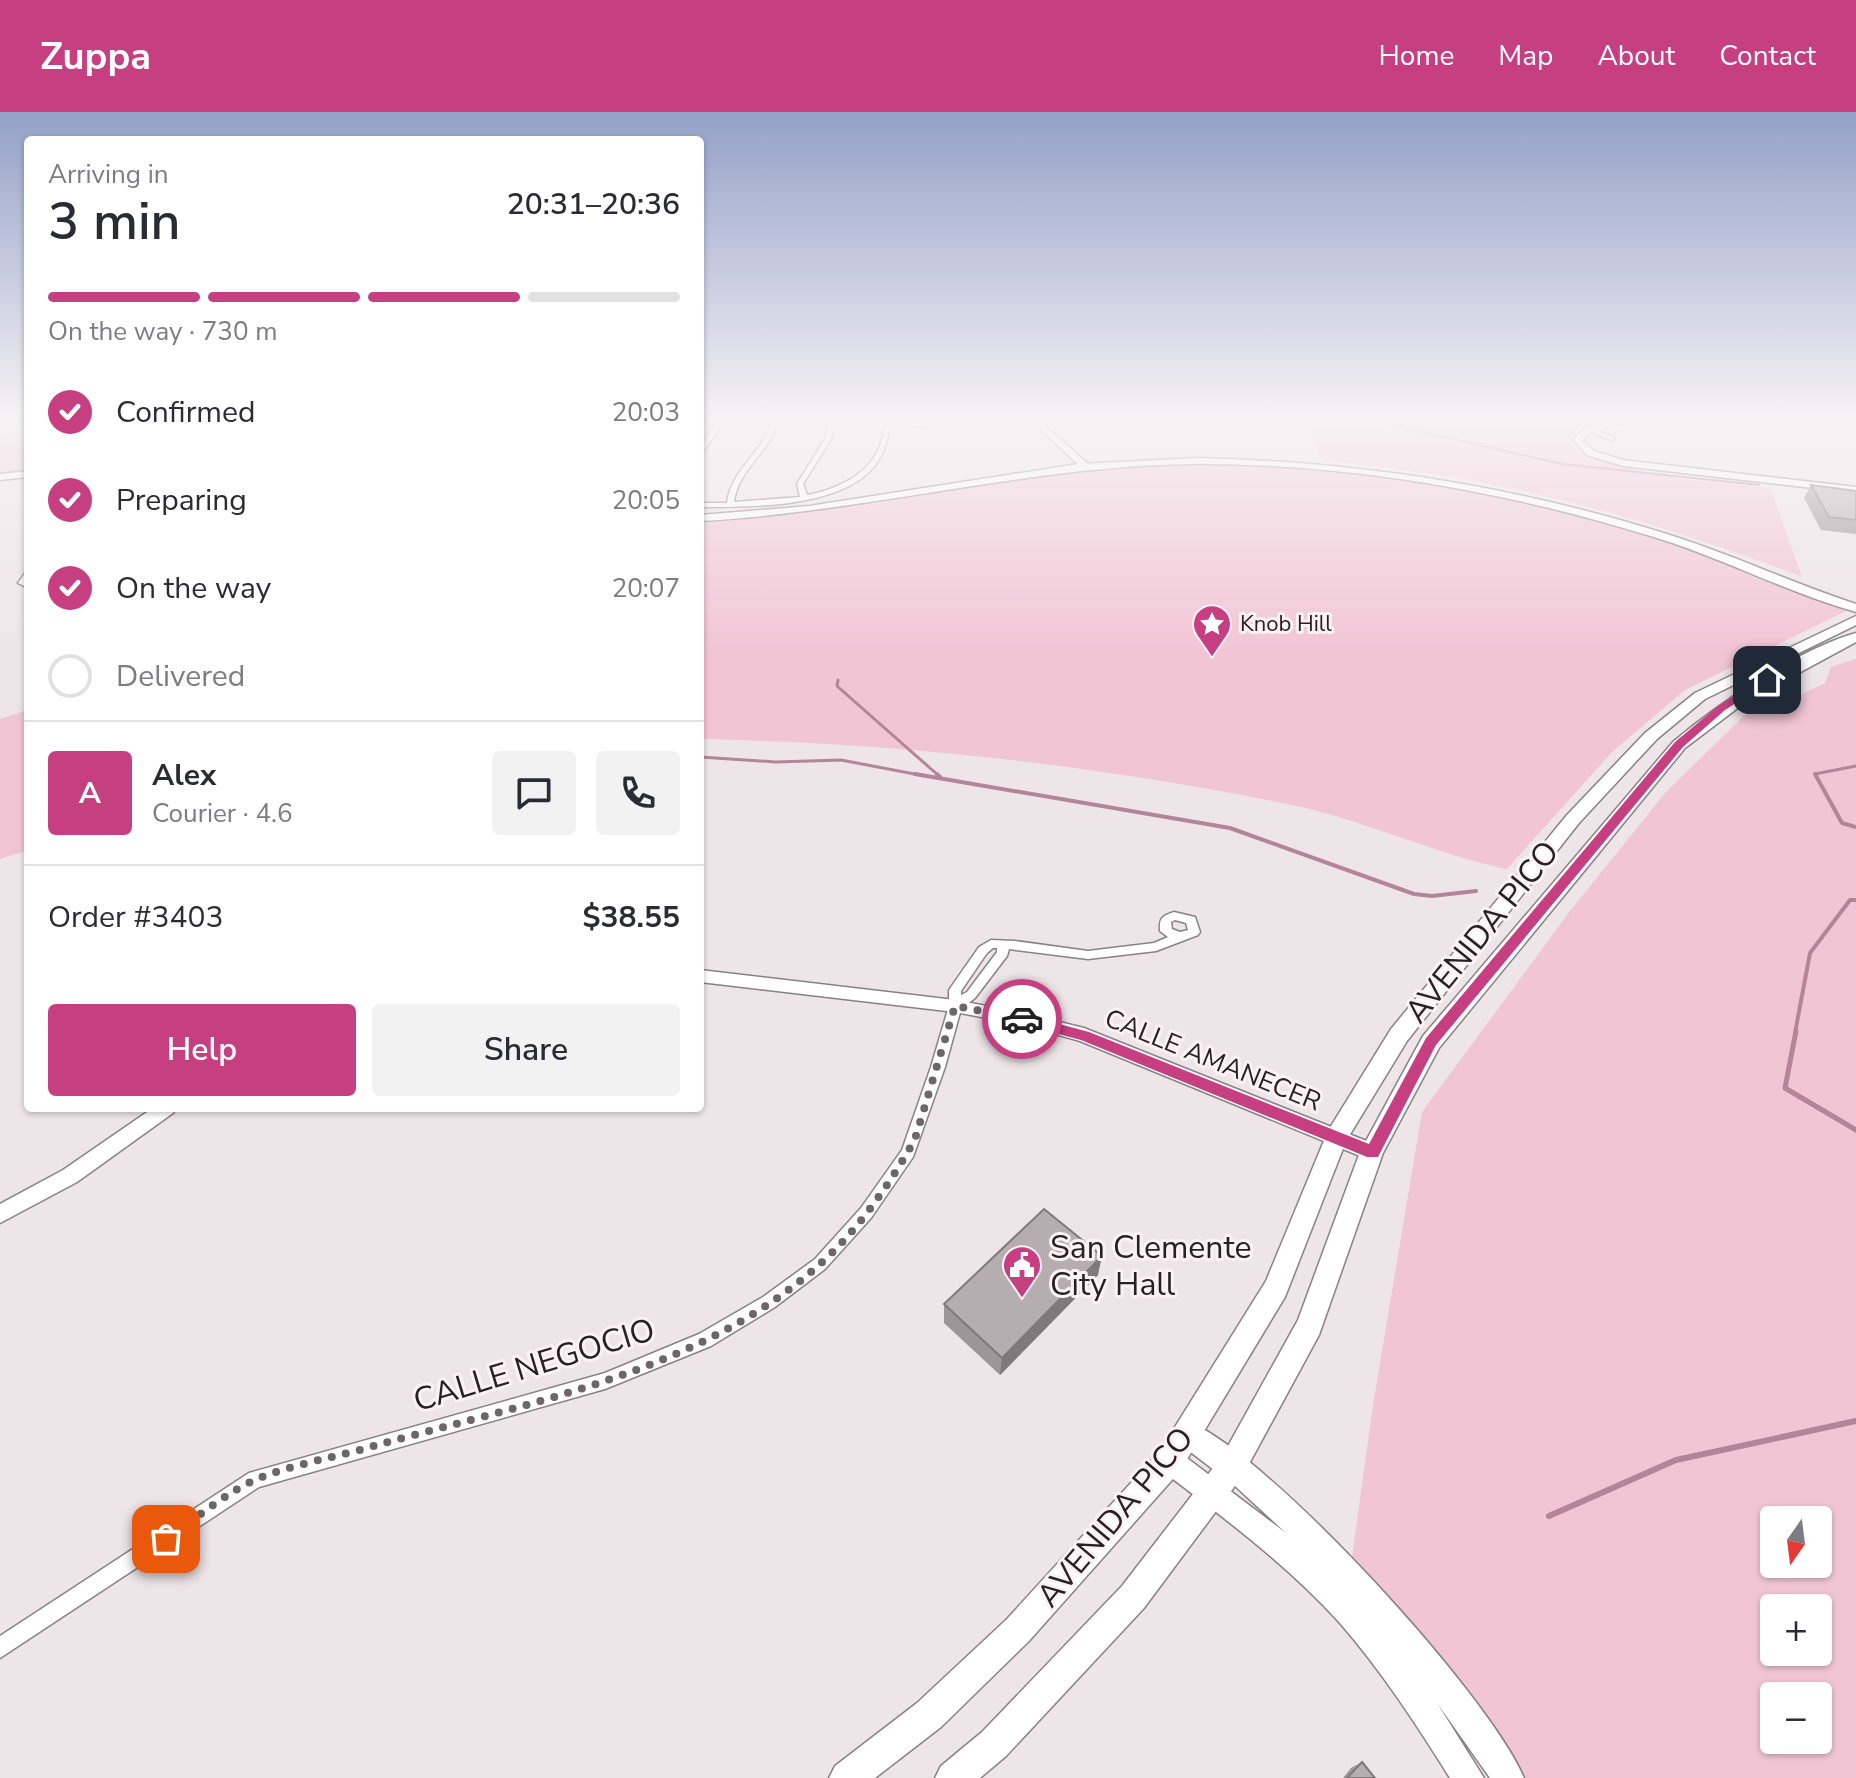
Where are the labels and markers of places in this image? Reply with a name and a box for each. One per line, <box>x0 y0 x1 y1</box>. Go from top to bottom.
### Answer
place icon: Knob Hill <box>1191 603 1233 658</box>
place label: Knob Hill <box>1240 609 1332 639</box>
pin <box>1733 646 1801 714</box>
place label: San Clemente City Hall <box>1050 1226 1252 1306</box>
public building icon: San Clemente City Hall <box>1001 1244 1043 1299</box>
pin <box>132 1505 200 1573</box>

